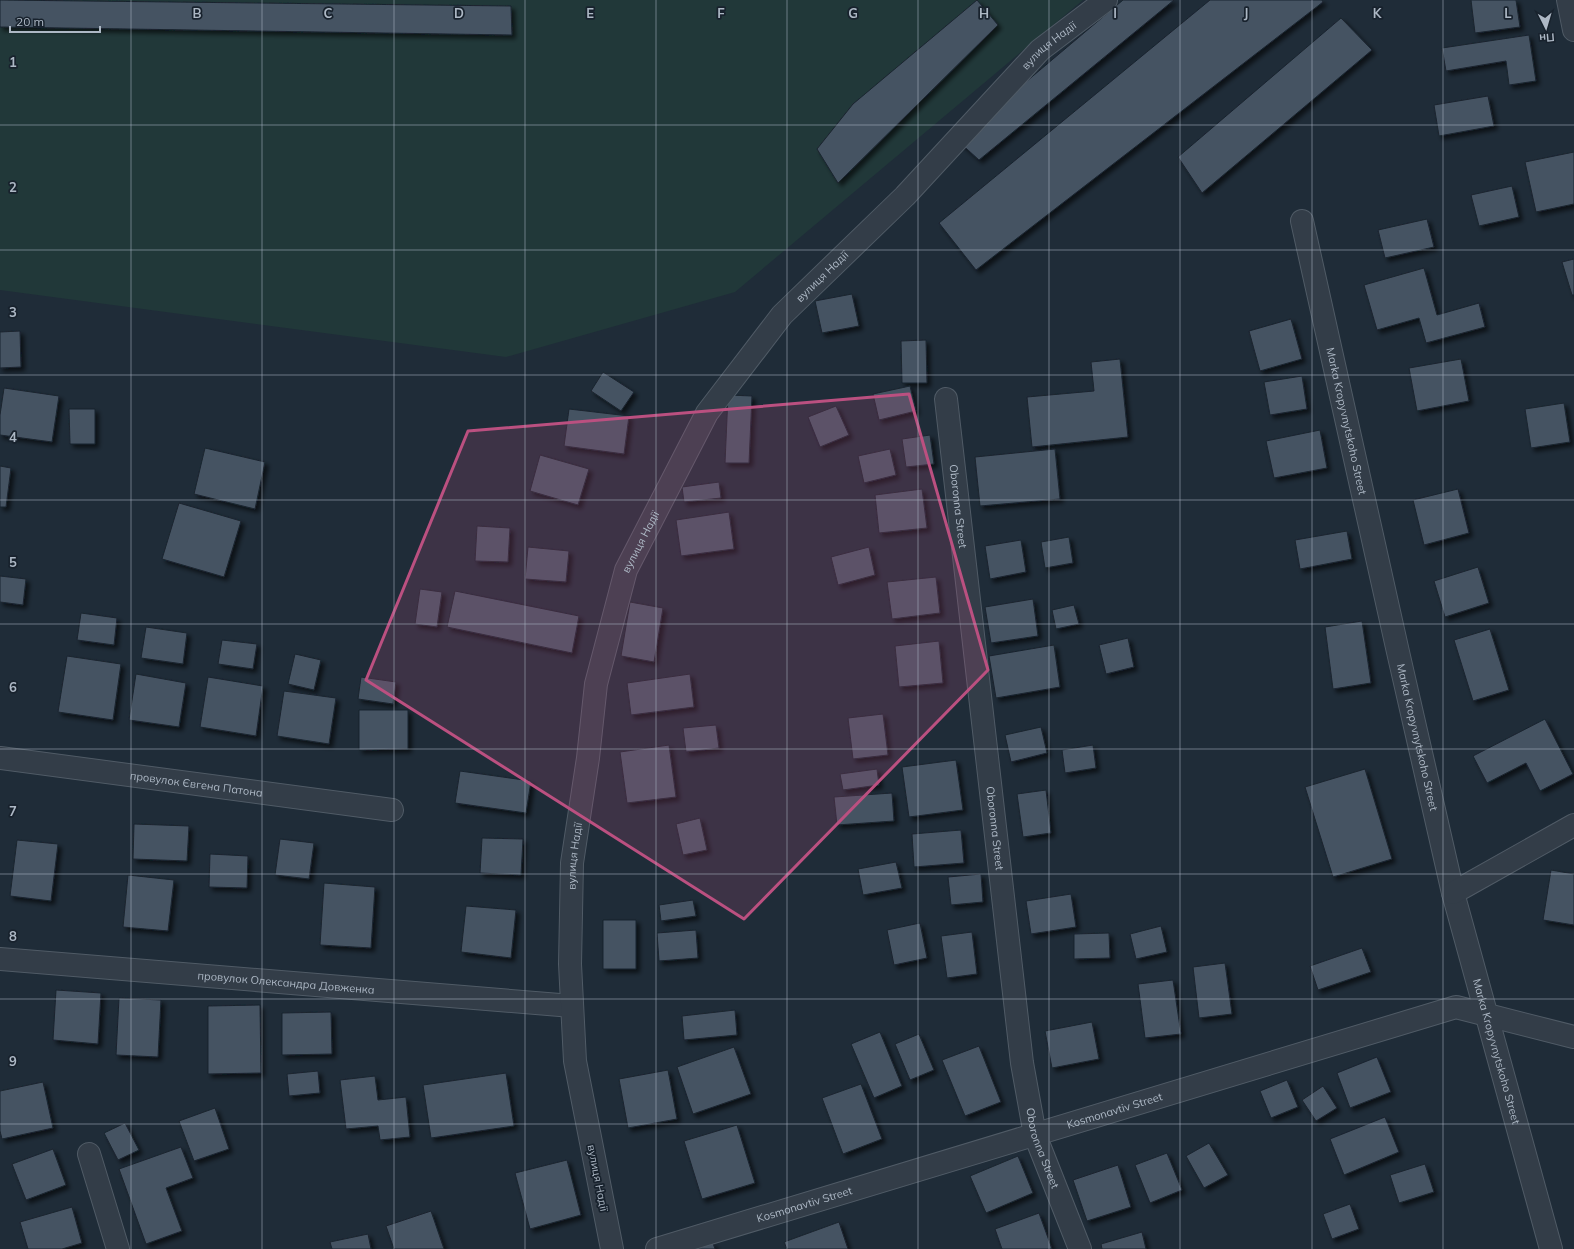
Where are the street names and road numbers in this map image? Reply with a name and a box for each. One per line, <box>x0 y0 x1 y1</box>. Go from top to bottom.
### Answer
street label: вулиця Надії <box>1018 18 1079 73</box>
street label: вулиця Надії <box>793 248 851 305</box>
street label: Marka Kropyvnytskoho Street <box>1323 346 1370 496</box>
street label: Oboronna Street <box>947 464 970 549</box>
street label: вулиця Надії <box>619 508 662 575</box>
street label: Marka Kropyvnytskoho Street <box>1394 662 1441 812</box>
street label: провулок Євгена Патона <box>129 768 264 800</box>
street label: Oboronna Street <box>983 785 1007 871</box>
street label: вулиця Надії <box>564 821 585 890</box>
street label: провулок Олександра Довженка <box>197 968 375 997</box>
street label: Marka Kropyvnytskoho Street <box>1470 977 1523 1126</box>
street label: Kosmonavtiv Street <box>1065 1089 1164 1132</box>
street label: Oboronna Street <box>1023 1106 1062 1190</box>
street label: вулиця Надії <box>585 1143 611 1213</box>
street label: Kosmonavtiv Street <box>755 1183 854 1225</box>

